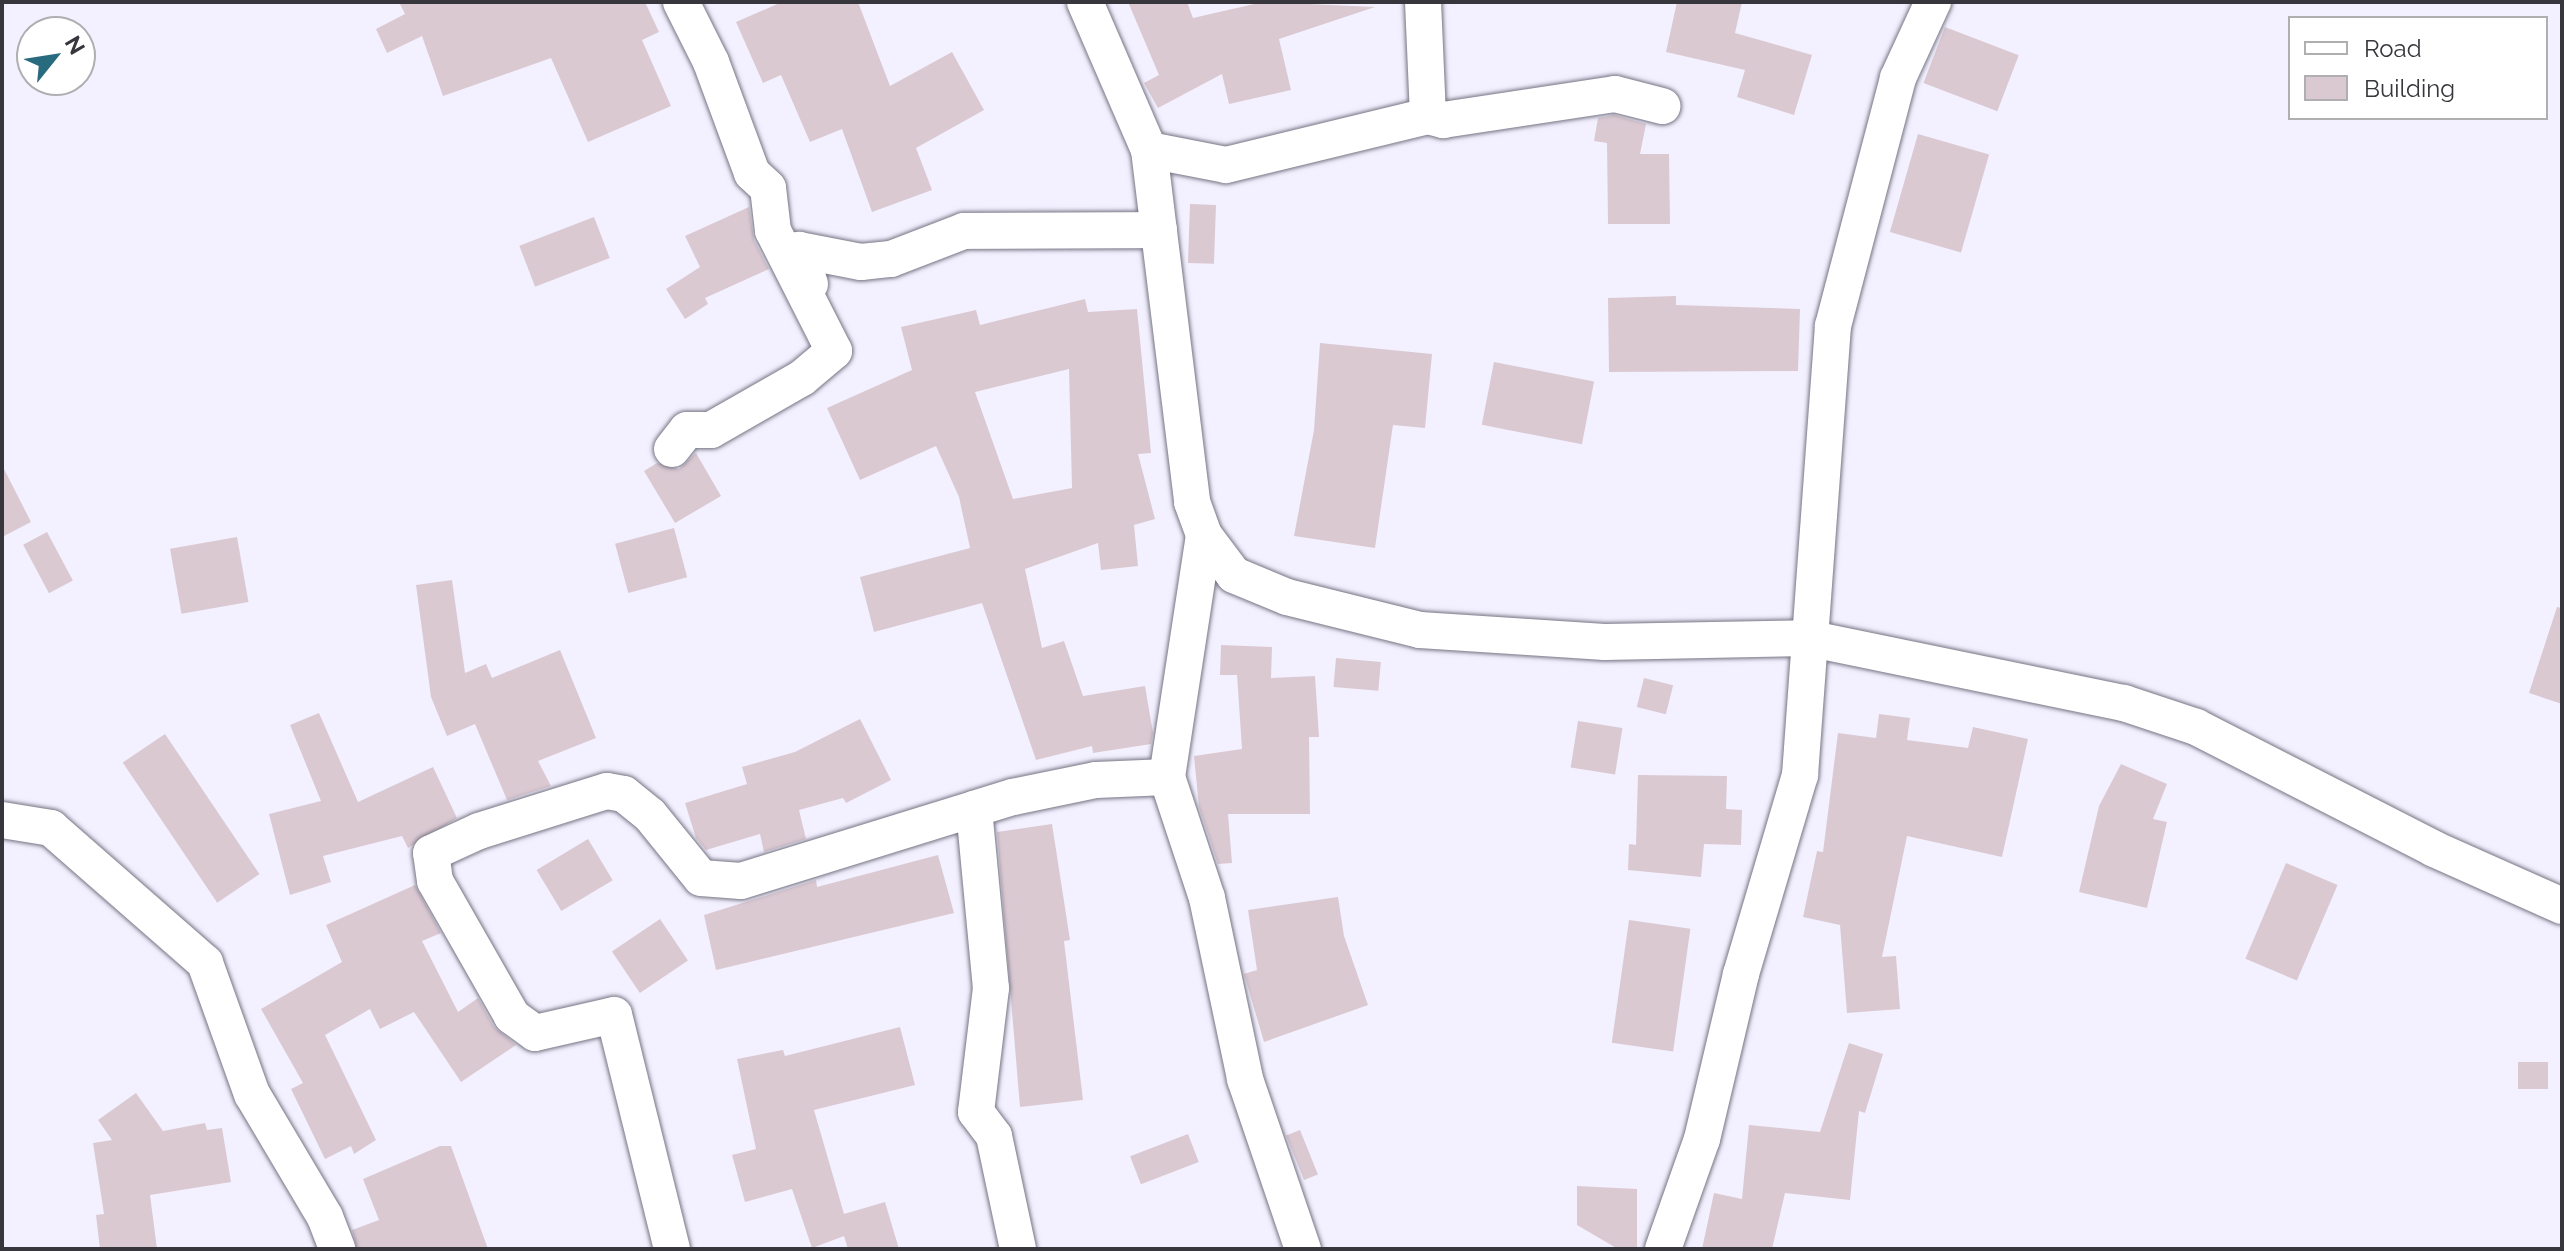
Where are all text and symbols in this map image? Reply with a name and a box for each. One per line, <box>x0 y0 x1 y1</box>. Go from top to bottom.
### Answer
north arrow <box>16 16 96 96</box>
legend <box>2288 16 2548 120</box>
text: N <box>60 31 91 59</box>
text: Road <box>2364 34 2422 63</box>
text: Building <box>2364 74 2455 103</box>

